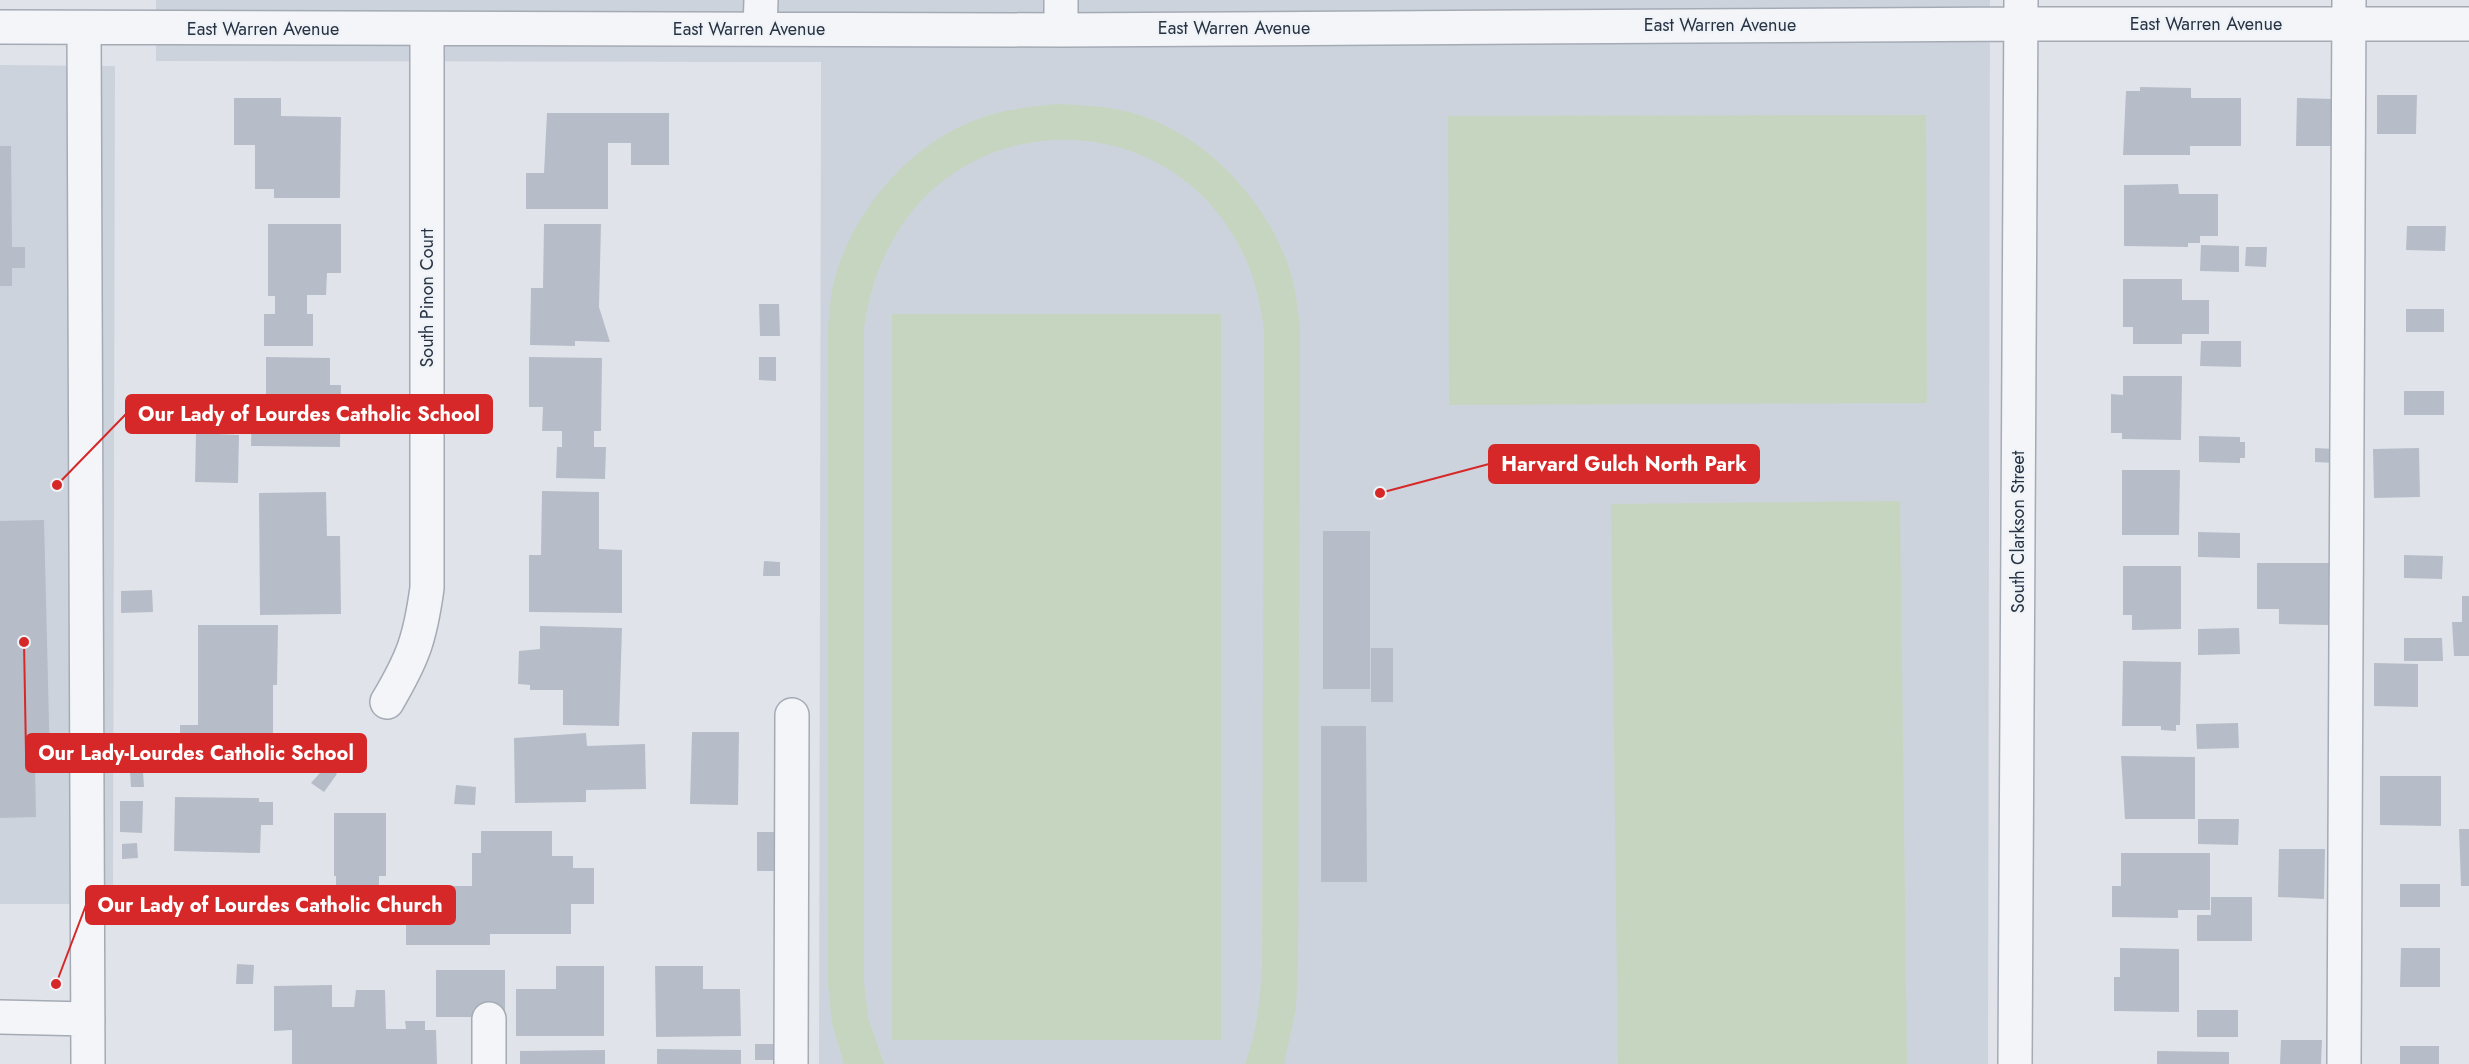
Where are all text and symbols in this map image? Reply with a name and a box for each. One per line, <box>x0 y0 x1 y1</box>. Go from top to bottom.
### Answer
street label: East Warren Avenue <box>2130 11 2282 37</box>
street label: East Warren Avenue <box>1644 12 1796 38</box>
street label: East Warren Avenue <box>1158 15 1310 41</box>
street label: East Warren Avenue <box>187 16 339 42</box>
street label: East Warren Avenue <box>673 16 825 42</box>
street label: South Pinon Court <box>414 228 440 368</box>
callout: Our Lady of Lourdes Catholic School <box>126 395 492 433</box>
text: Our Lady of Lourdes Catholic School <box>138 400 480 429</box>
callout: Harvard Gulch North Park <box>1489 445 1759 483</box>
text: Harvard Gulch North Park <box>1501 450 1747 479</box>
street label: South Clarkson Street <box>2005 450 2031 613</box>
callout: Our Lady-Lourdes Catholic School <box>26 734 366 772</box>
text: Our Lady-Lourdes Catholic School <box>38 739 354 768</box>
callout: Our Lady of Lourdes Catholic Church <box>86 886 455 924</box>
text: Our Lady of Lourdes Catholic Church <box>97 891 443 920</box>

